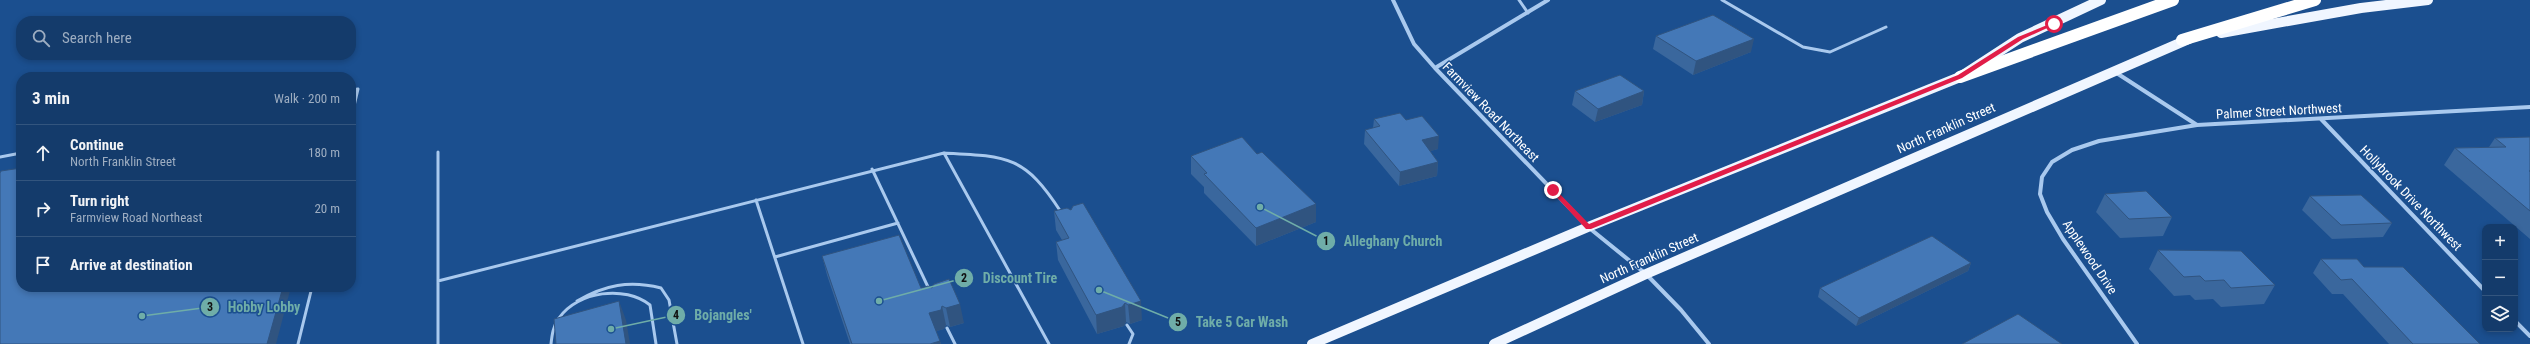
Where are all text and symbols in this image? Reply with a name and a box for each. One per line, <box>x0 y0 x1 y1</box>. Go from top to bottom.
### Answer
route start <box>2045 15 2063 33</box>
search box <box>16 16 356 60</box>
icon: search <box>30 27 52 49</box>
text: Search here <box>62 29 132 47</box>
street label: Farmview Road Northeast <box>1440 59 1542 165</box>
text: 3 min <box>32 88 70 108</box>
text: Walk · 200 m <box>274 91 340 106</box>
street label: North Franklin Street <box>1895 100 1998 156</box>
street label: Palmer Street Northwest <box>2216 100 2342 122</box>
text: Continue <box>70 136 124 154</box>
icon: ahead <box>32 142 54 164</box>
street label: Hollybrook Drive Northwest <box>2357 142 2465 254</box>
text: 180 m <box>308 145 340 160</box>
text: North Franklin Street <box>70 154 176 169</box>
route end <box>1544 181 1562 199</box>
text: Turn right <box>70 192 129 210</box>
icon: right <box>32 198 54 220</box>
text: 20 m <box>314 201 340 216</box>
text: Farmview Road Northeast <box>70 210 202 225</box>
street label: Applewood Drive <box>2060 217 2120 297</box>
map controls <box>2482 224 2518 332</box>
button: + <box>2482 224 2518 260</box>
callout: Alleghany Church <box>1316 228 1451 254</box>
street label: North Franklin Street <box>1598 230 1701 286</box>
text: Alleghany Church <box>1344 233 1442 249</box>
text: 1 <box>1323 234 1329 248</box>
icon: arrive <box>32 254 54 276</box>
text: Arrive at destination <box>70 256 193 274</box>
button: − <box>2482 260 2518 296</box>
callout: Discount Tire <box>954 265 1065 291</box>
text: Discount Tire <box>983 270 1058 286</box>
text: 2 <box>961 271 967 285</box>
callout: Hobby Lobby <box>200 294 308 320</box>
button: layers <box>2482 296 2518 332</box>
text: Hobby Lobby <box>228 299 301 315</box>
text: 3 <box>207 300 213 314</box>
callout: Bojangles' <box>666 302 760 328</box>
text: Bojangles' <box>694 307 752 323</box>
text: 4 <box>673 308 679 322</box>
callout: Take 5 Car Wash <box>1168 309 1297 335</box>
text: Take 5 Car Wash <box>1196 314 1288 330</box>
text: 5 <box>1175 315 1181 329</box>

